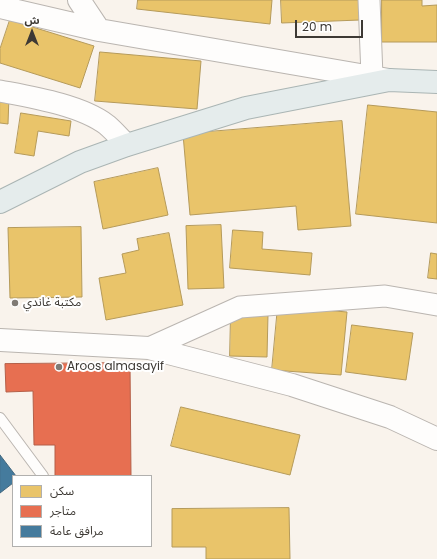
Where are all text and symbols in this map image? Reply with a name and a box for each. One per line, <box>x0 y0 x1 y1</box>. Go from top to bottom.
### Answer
north arrow <box>12 12 52 52</box>
text: ش <box>24 12 40 28</box>
scale bar <box>297 12 365 38</box>
text: 20 m <box>302 18 332 35</box>
place label: مكتبة غاندي <box>23 296 81 310</box>
marker: مكتبة غاندي <box>10 298 20 308</box>
place label: Aroos almasayif <box>67 360 164 374</box>
marker: Aroos almasayif <box>54 362 64 372</box>
legend <box>12 475 152 547</box>
text: سكن <box>50 482 74 499</box>
text: متاجر <box>50 502 76 519</box>
text: مرافق عامة <box>50 522 104 539</box>

